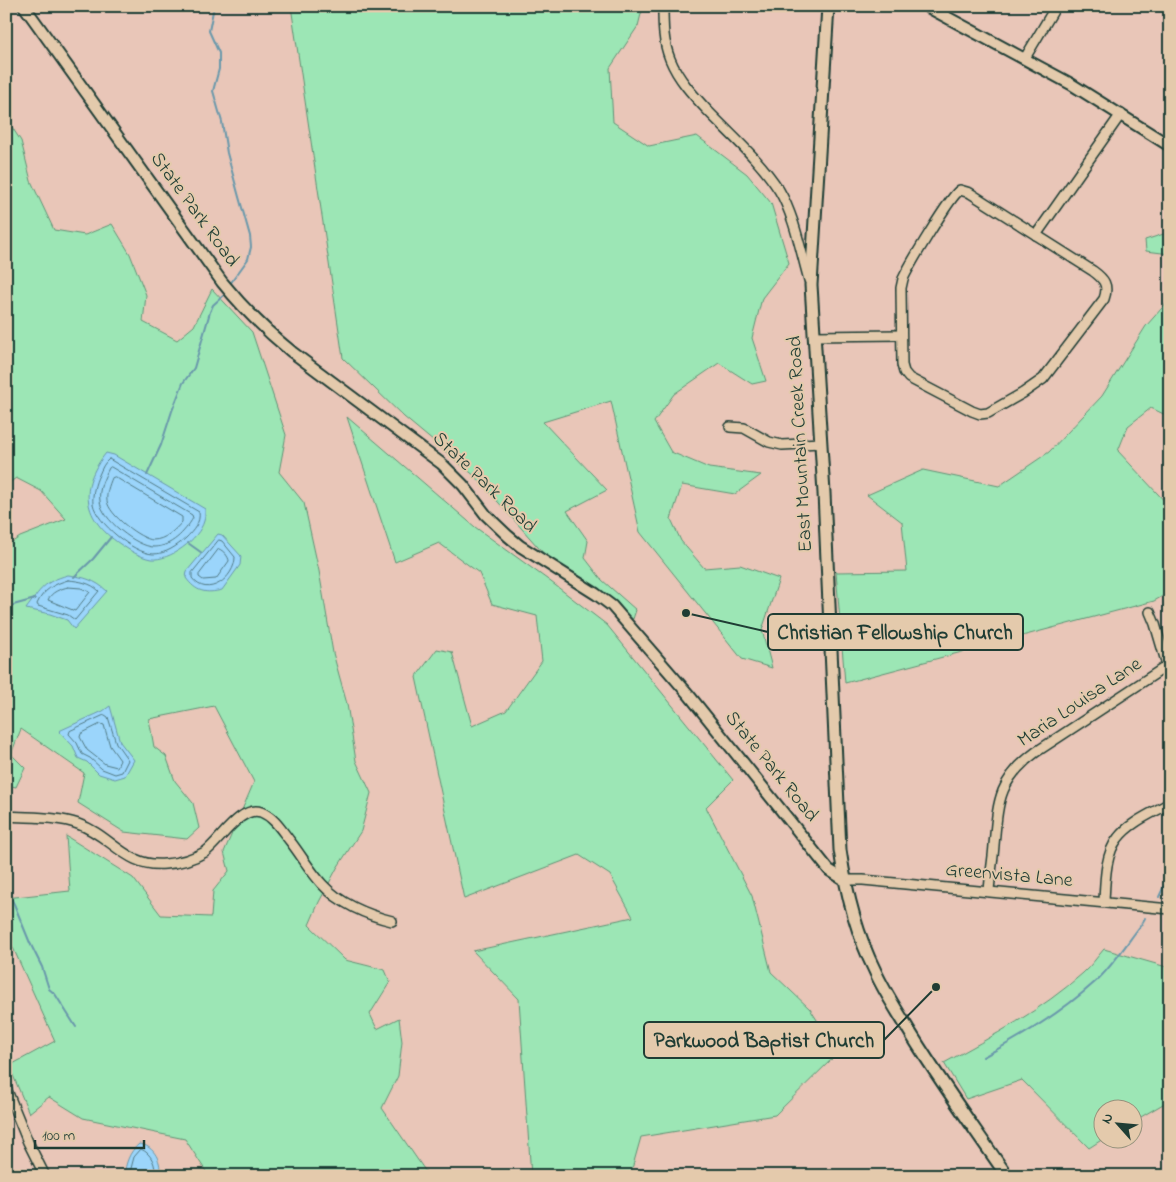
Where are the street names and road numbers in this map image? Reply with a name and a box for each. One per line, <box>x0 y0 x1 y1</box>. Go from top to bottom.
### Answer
street label: State Park Road <box>142 147 246 273</box>
street label: East Mountain Creek Road <box>781 335 821 553</box>
street label: State Park Road <box>425 425 543 541</box>
street label: Maria Louisa Lane <box>1012 651 1148 755</box>
street label: State Park Road <box>717 705 825 829</box>
street label: Greenvista Lane <box>944 856 1074 896</box>

